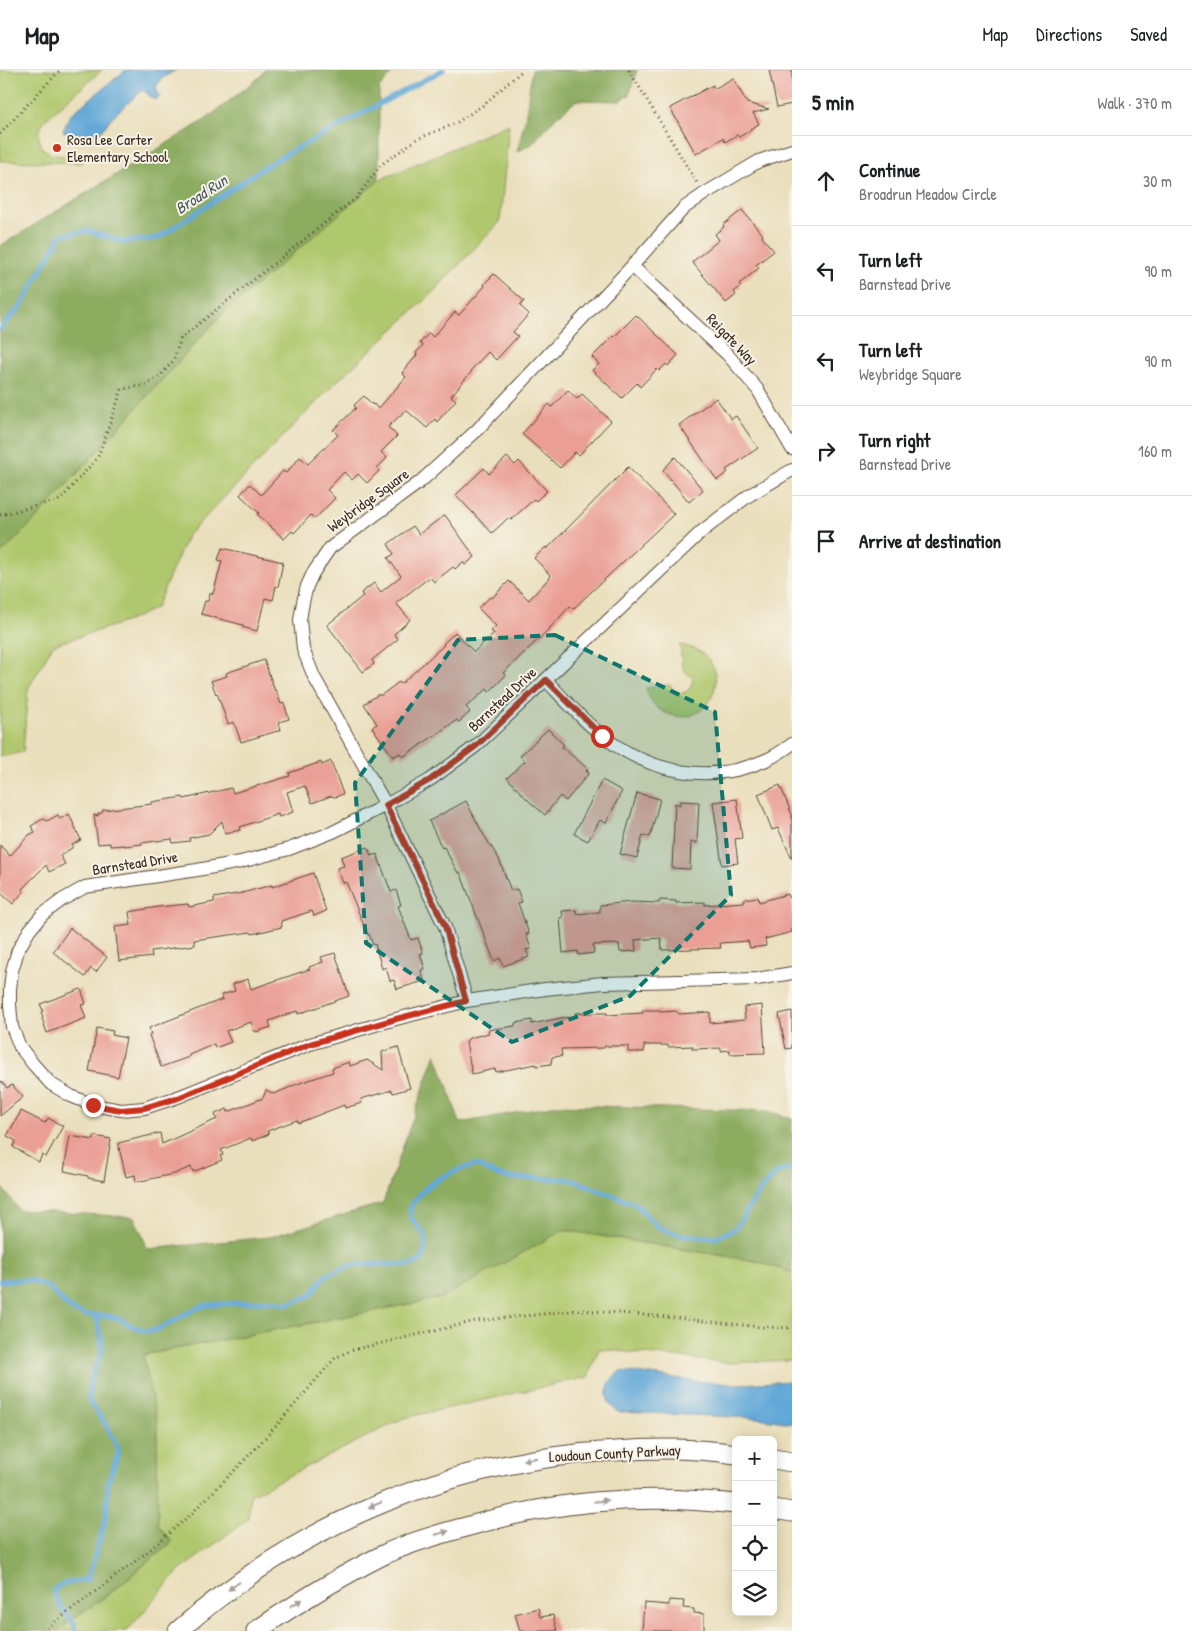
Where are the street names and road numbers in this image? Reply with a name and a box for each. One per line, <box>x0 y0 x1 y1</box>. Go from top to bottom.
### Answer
street label: Reigate Way <box>702 308 762 370</box>
street label: Weybridge Square <box>323 463 413 537</box>
street label: Barnstead Drive <box>463 662 541 736</box>
street label: Barnstead Drive <box>91 846 179 880</box>
street label: Loudoun County Parkway <box>549 1439 681 1467</box>

